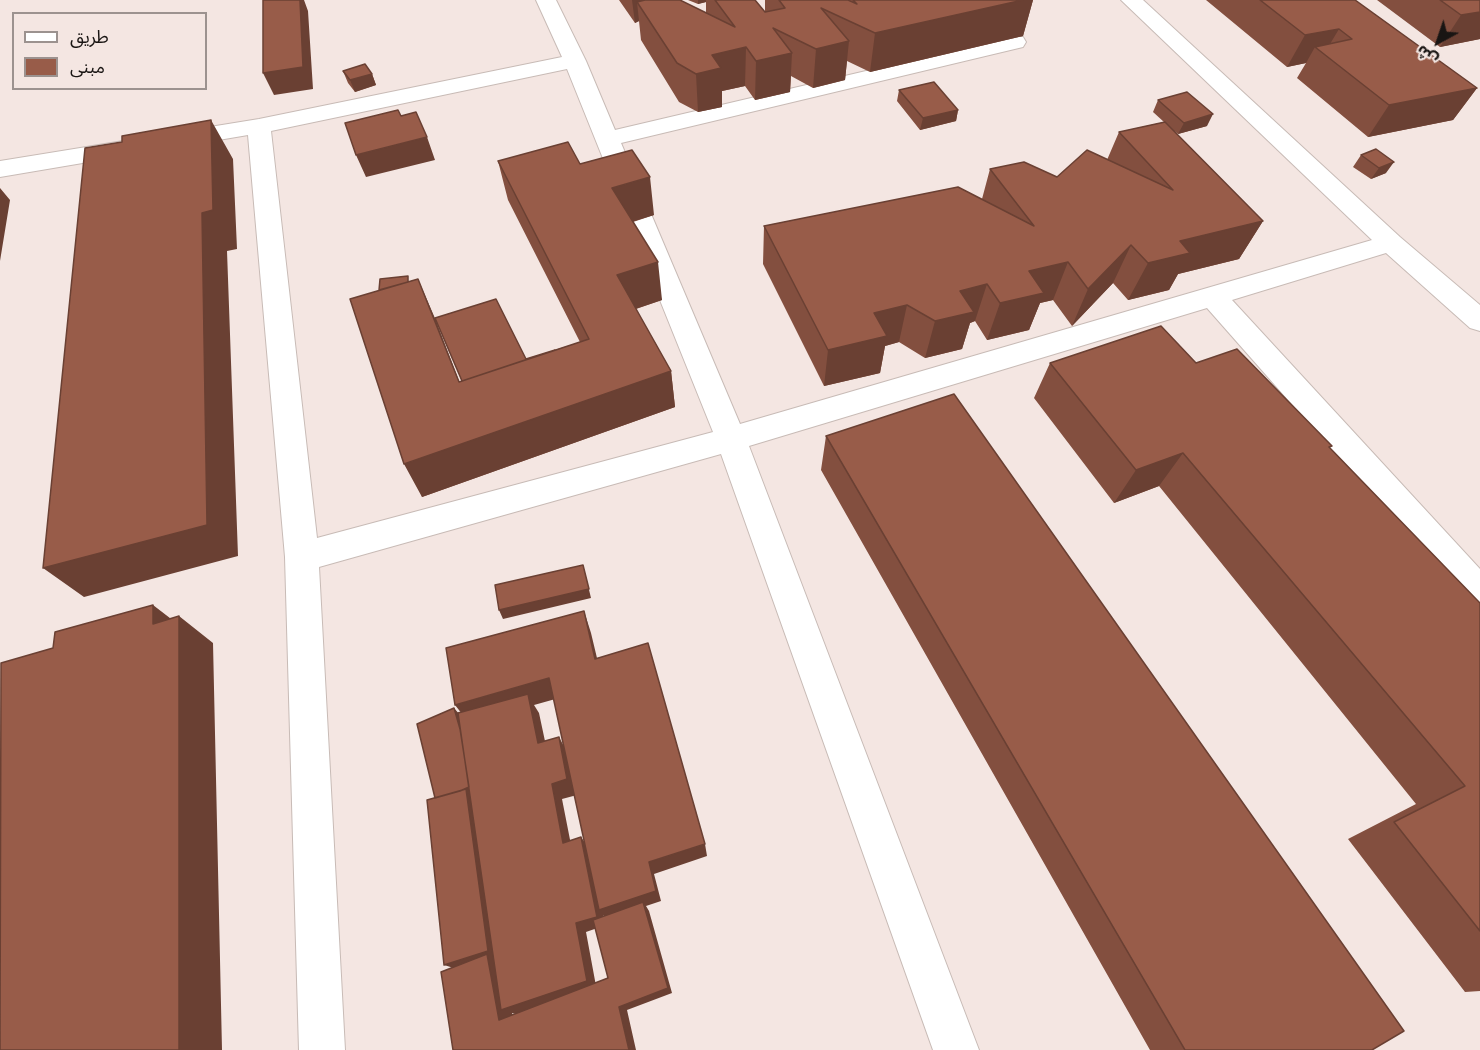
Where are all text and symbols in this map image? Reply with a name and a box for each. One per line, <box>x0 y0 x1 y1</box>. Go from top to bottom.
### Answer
legend <box>12 12 207 90</box>
north arrow <box>1408 12 1468 72</box>
text: طريق <box>70 25 109 47</box>
text: ش <box>1412 41 1441 70</box>
text: مبنى <box>70 55 105 77</box>

